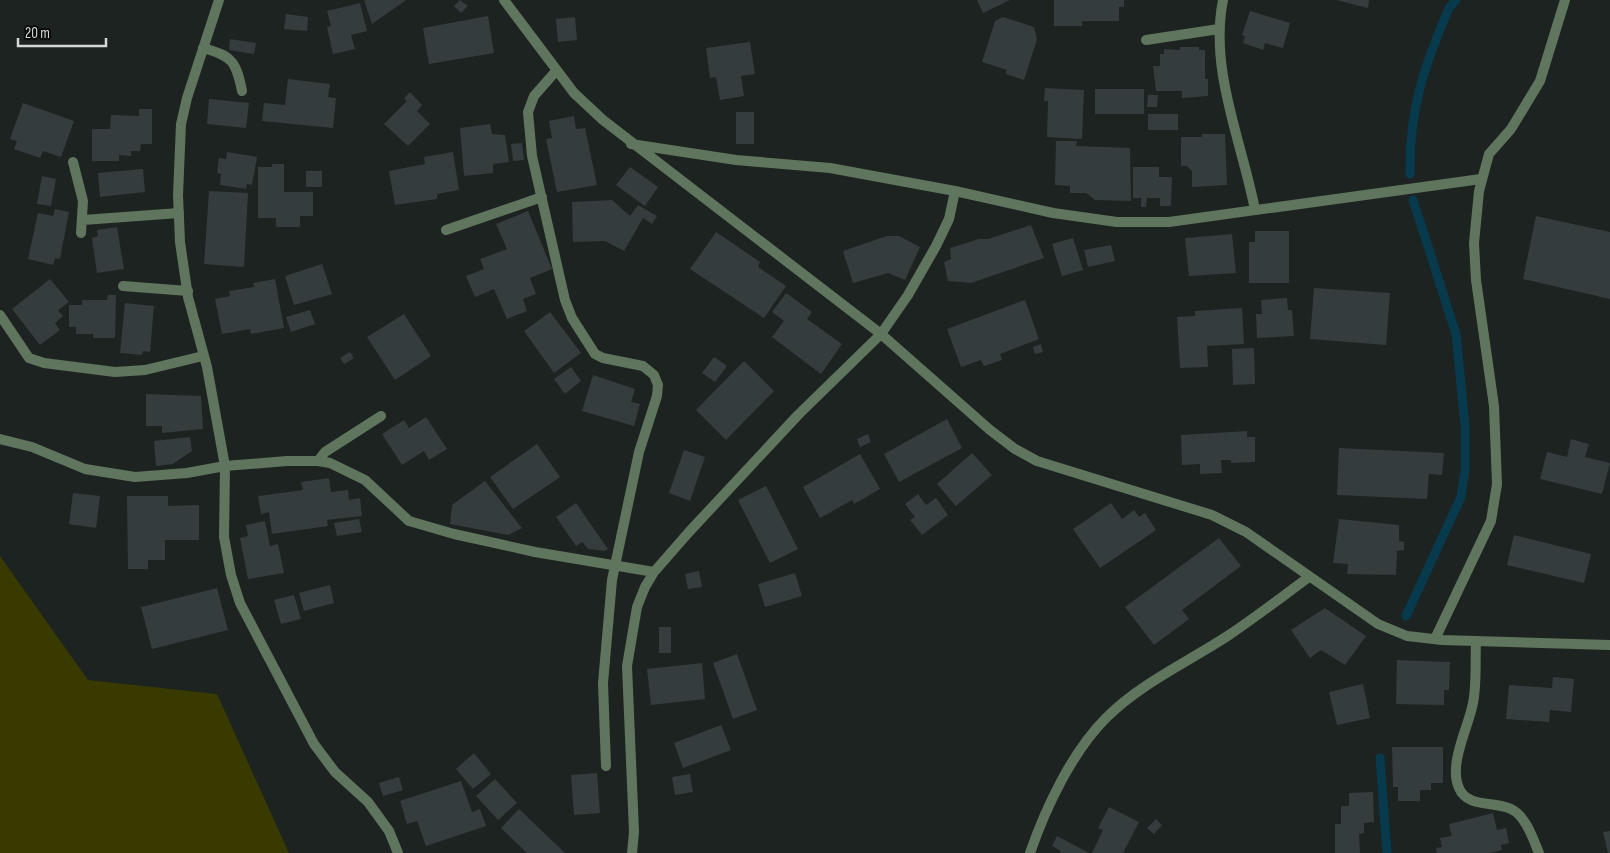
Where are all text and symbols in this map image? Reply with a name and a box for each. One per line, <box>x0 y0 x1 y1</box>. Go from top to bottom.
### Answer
scale bar <box>18 15 105 47</box>
text: 20 m <box>25 24 50 43</box>

